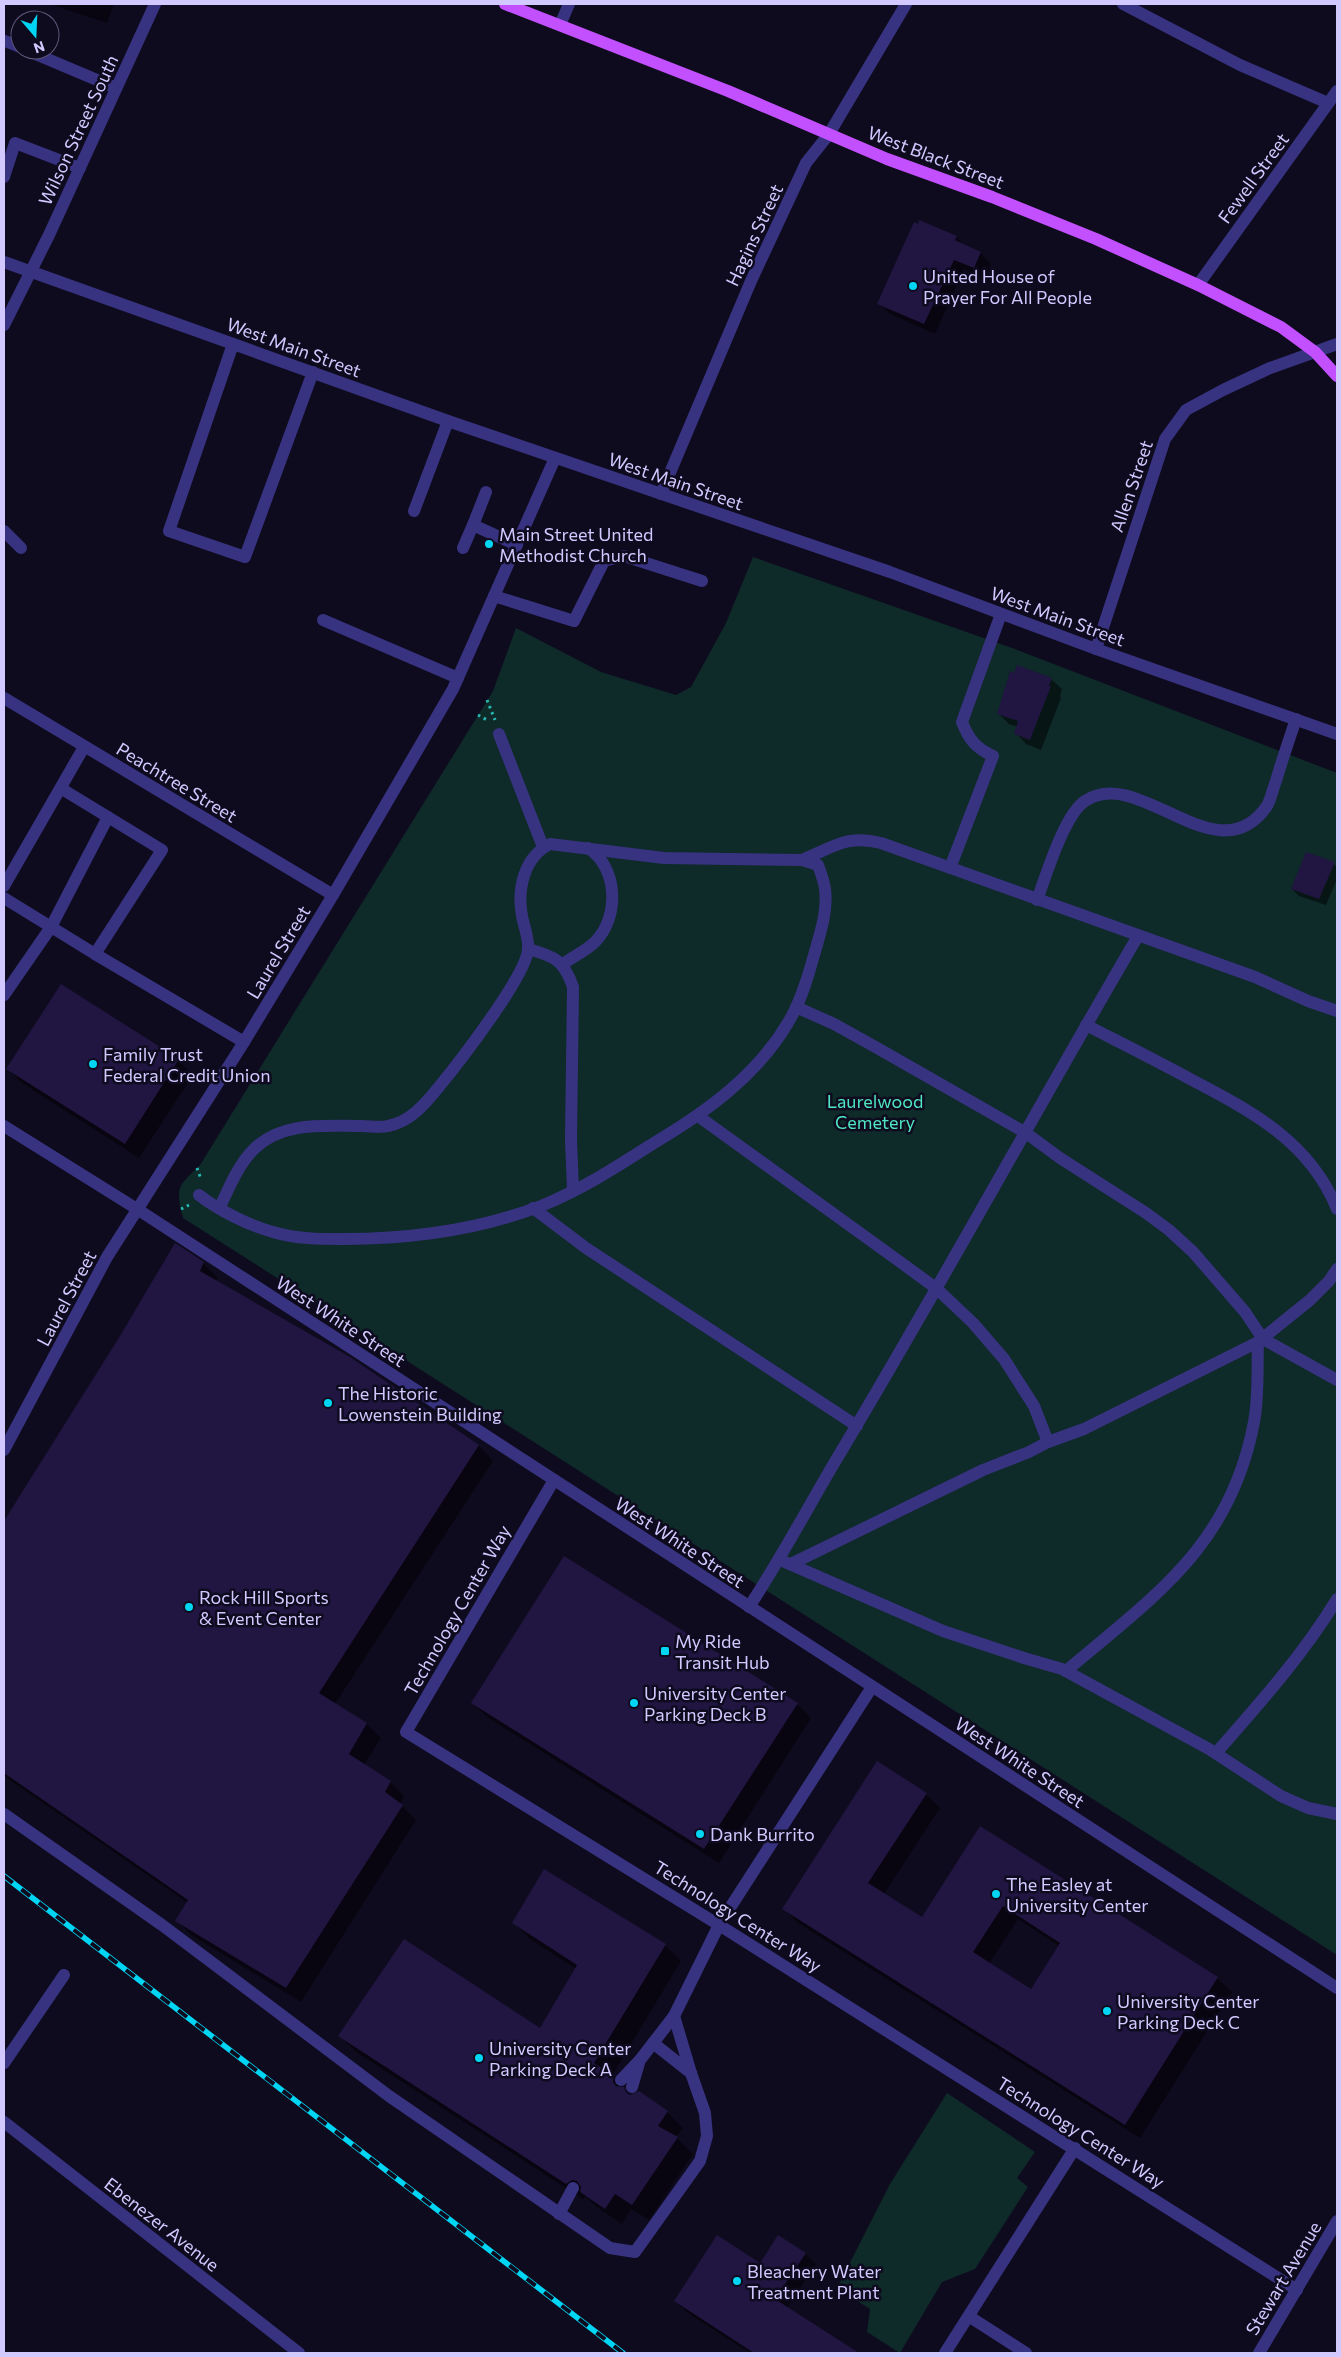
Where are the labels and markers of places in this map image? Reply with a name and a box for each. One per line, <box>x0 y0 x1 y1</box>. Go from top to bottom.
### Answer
place label: United House of Prayer For All People <box>923 265 1092 308</box>
marker: United House of Prayer For All People <box>907 280 919 292</box>
place label: Main Street United Methodist Church <box>499 523 653 566</box>
marker: Main Street United Methodist Church <box>483 538 495 550</box>
place label: Family Trust Federal Credit Union <box>103 1043 270 1086</box>
marker: Family Trust Federal Credit Union <box>87 1058 99 1070</box>
place label: The Historic Lowenstein Building <box>338 1382 502 1425</box>
marker: The Historic Lowenstein Building <box>322 1397 334 1409</box>
place label: Rock Hill Sports & Event Center <box>199 1586 329 1629</box>
marker: Rock Hill Sports & Event Center <box>183 1601 195 1613</box>
place label: My Ride Transit Hub <box>675 1630 770 1673</box>
marker: My Ride Transit Hub <box>659 1645 671 1657</box>
place label: University Center Parking Deck B <box>644 1682 786 1725</box>
marker: University Center Parking Deck B <box>628 1697 640 1709</box>
place label: Dank Burrito <box>710 1823 815 1845</box>
marker: Dank Burrito <box>694 1828 706 1840</box>
place label: The Easley at University Center <box>1006 1873 1148 1916</box>
marker: The Easley at University Center <box>990 1888 1002 1900</box>
place label: University Center Parking Deck C <box>1117 1990 1259 2033</box>
marker: University Center Parking Deck C <box>1101 2005 1113 2017</box>
place label: University Center Parking Deck A <box>489 2037 631 2080</box>
marker: University Center Parking Deck A <box>473 2052 485 2064</box>
place label: Bleachery Water Treatment Plant <box>747 2260 882 2303</box>
marker: Bleachery Water Treatment Plant <box>731 2275 743 2287</box>

